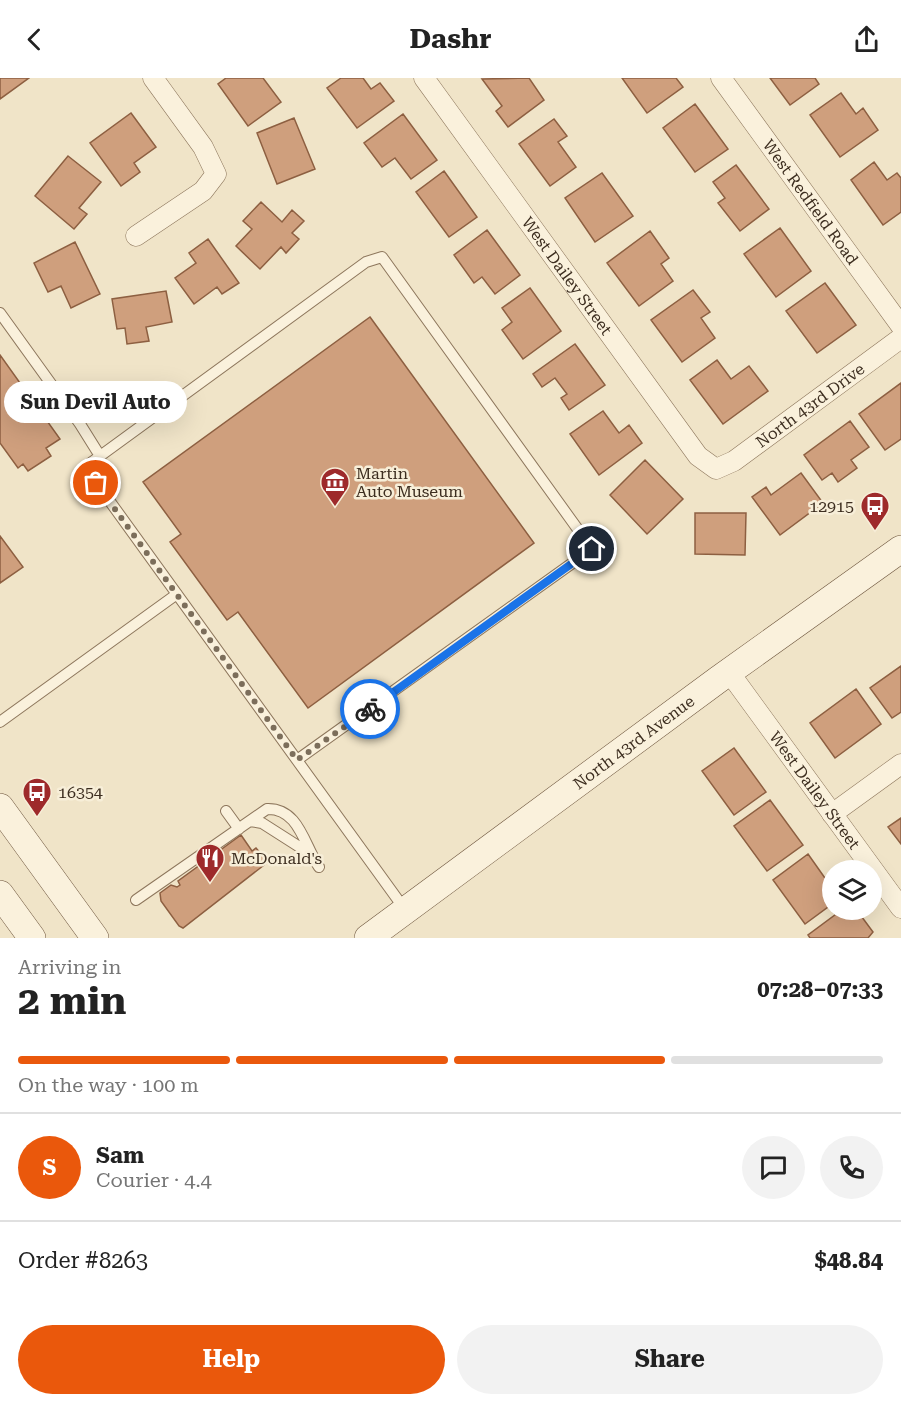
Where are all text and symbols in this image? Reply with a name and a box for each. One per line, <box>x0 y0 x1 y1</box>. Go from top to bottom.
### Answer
icon: back <box>18 23 51 56</box>
text: Dashr <box>410 23 491 55</box>
icon: share <box>850 23 883 56</box>
street label: West Redfield Road <box>759 136 862 268</box>
street label: West Dailey Street <box>518 213 616 339</box>
street label: North 43rd Drive <box>752 359 868 452</box>
callout: Sun Devil Auto <box>4 381 188 423</box>
text: Sun Devil Auto <box>20 390 171 414</box>
pin <box>70 457 121 508</box>
place label: Martin Auto Museum <box>356 464 463 501</box>
icon: bag <box>79 466 112 499</box>
museum icon: Martin Auto Museum <box>319 466 351 508</box>
bus stop icon: 12915 <box>859 490 891 532</box>
place label: 12915 <box>809 497 854 516</box>
pin <box>566 523 617 574</box>
icon: home <box>575 532 608 565</box>
courier <box>340 679 400 739</box>
street label: North 43rd Avenue <box>570 691 698 793</box>
icon: bike <box>354 693 387 726</box>
street label: West Dailey Street <box>765 728 864 853</box>
bus stop icon: 16354 <box>21 776 53 818</box>
place label: 16354 <box>58 783 103 802</box>
restaurant icon: McDonald's <box>194 842 226 884</box>
place label: McDonald's <box>231 849 323 868</box>
map controls <box>822 860 882 920</box>
button: layers <box>822 860 882 920</box>
text: Arriving in <box>18 955 121 979</box>
text: 07:28–07:33 <box>757 977 883 1002</box>
text: 2 min <box>18 978 126 1024</box>
text: On the way · 100 m <box>18 1073 199 1097</box>
button: chat <box>742 1136 805 1199</box>
button: phone <box>820 1136 883 1199</box>
text: Sam <box>96 1143 144 1168</box>
text: S <box>43 1155 56 1180</box>
text: Courier · 4.4 <box>96 1168 212 1192</box>
text: Order #8263 <box>18 1248 148 1273</box>
text: $48.84 <box>814 1248 883 1273</box>
button: Help <box>18 1325 445 1394</box>
button: Share <box>457 1325 883 1394</box>

